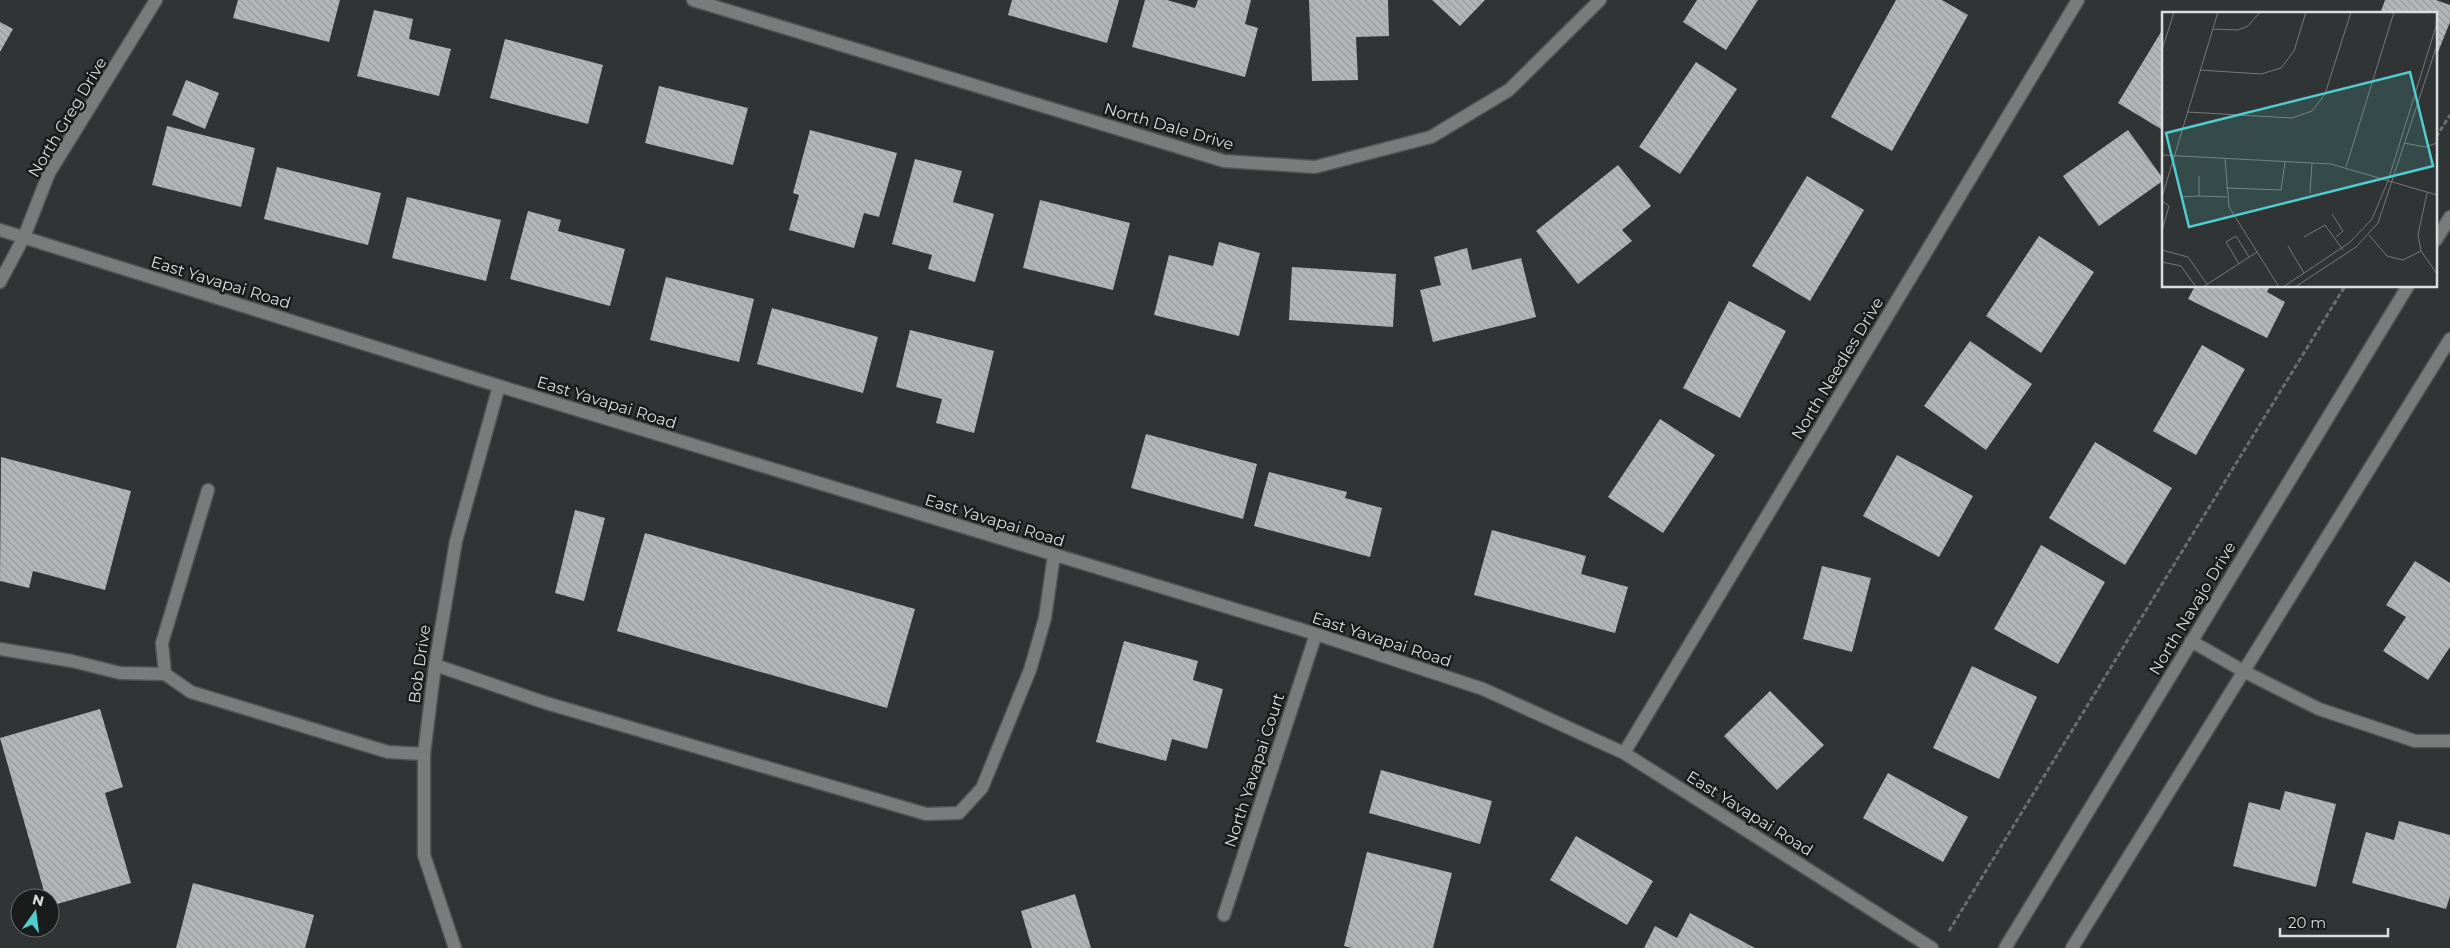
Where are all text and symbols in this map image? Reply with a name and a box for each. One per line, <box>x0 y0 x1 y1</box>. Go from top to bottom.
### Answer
inset map <box>2162 12 2438 288</box>
street label: North Greg Drive <box>24 54 111 181</box>
street label: North Dale Drive <box>1102 99 1236 154</box>
street label: East Yavapai Road <box>149 252 293 313</box>
street label: North Needles Drive <box>1787 294 1887 443</box>
street label: East Yavapai Road <box>535 372 679 433</box>
street label: East Yavapai Road <box>923 490 1067 551</box>
street label: North Navajo Drive <box>2145 538 2240 678</box>
street label: East Yavapai Road <box>1310 608 1454 671</box>
street label: Bob Drive <box>405 624 434 705</box>
street label: North Yavapai Court <box>1221 690 1289 850</box>
street label: East Yavapai Road <box>1683 767 1816 860</box>
north arrow <box>10 888 60 938</box>
text: N <box>30 890 46 910</box>
scale bar <box>2280 906 2388 938</box>
text: 20 m <box>2288 913 2326 932</box>

